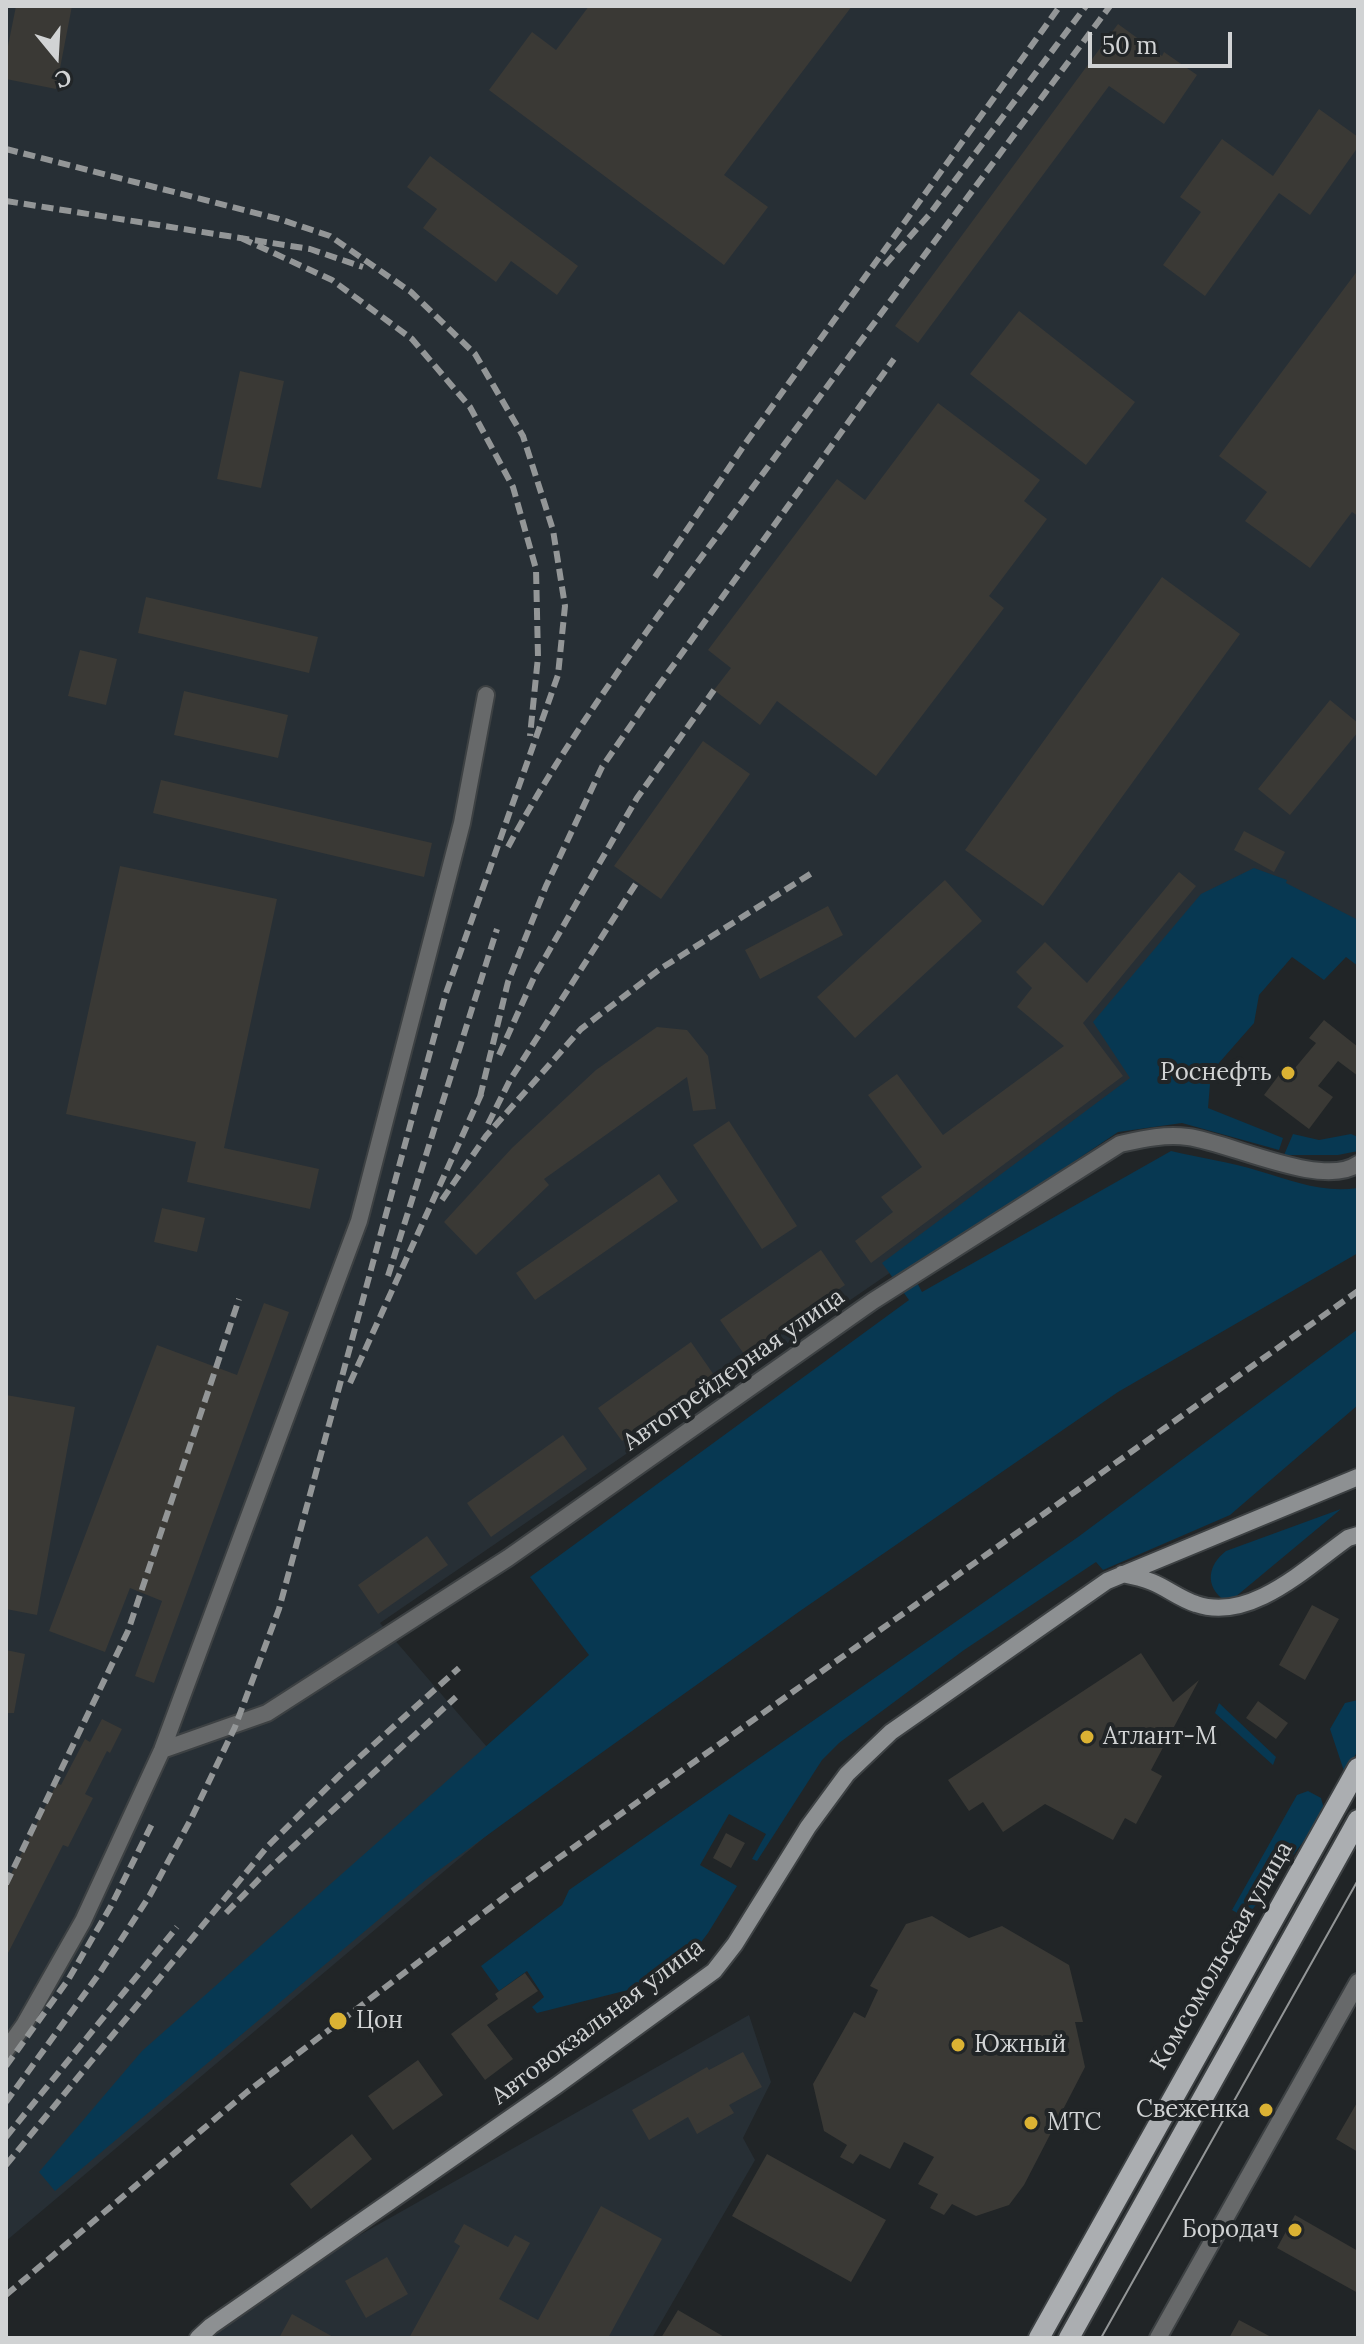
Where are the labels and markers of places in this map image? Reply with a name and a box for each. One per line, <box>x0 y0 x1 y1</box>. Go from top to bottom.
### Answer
place label: Роснефть <box>1160 1059 1272 1087</box>
marker: Роснефть <box>1279 1064 1297 1082</box>
place label: Атлант-М <box>1103 1723 1217 1751</box>
marker: Атлант-М <box>1078 1728 1096 1746</box>
place label: Цон <box>356 2007 403 2035</box>
marker: Цон <box>327 2010 349 2032</box>
place label: Южный <box>974 2031 1066 2059</box>
marker: Южный <box>949 2036 967 2054</box>
place label: Свеженка <box>1136 2096 1250 2124</box>
marker: Свеженка <box>1257 2101 1275 2119</box>
place label: МТС <box>1047 2109 1101 2137</box>
marker: МТС <box>1022 2114 1040 2132</box>
place label: Бородач <box>1182 2216 1279 2244</box>
marker: Бородач <box>1286 2221 1304 2239</box>

